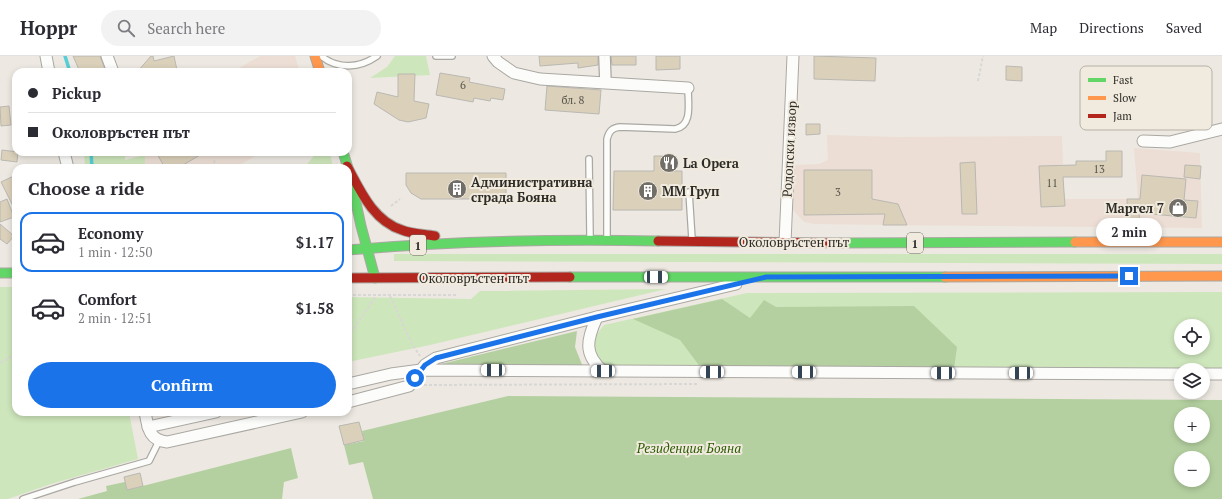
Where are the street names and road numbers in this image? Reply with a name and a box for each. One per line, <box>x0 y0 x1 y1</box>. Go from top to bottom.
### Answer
street label: Родопски извор <box>777 100 801 198</box>
street label: Околовръстен път <box>739 233 850 251</box>
road number: 1 <box>907 233 923 253</box>
road number: 1 <box>410 235 426 255</box>
street label: Околовръстен път <box>419 269 530 287</box>

